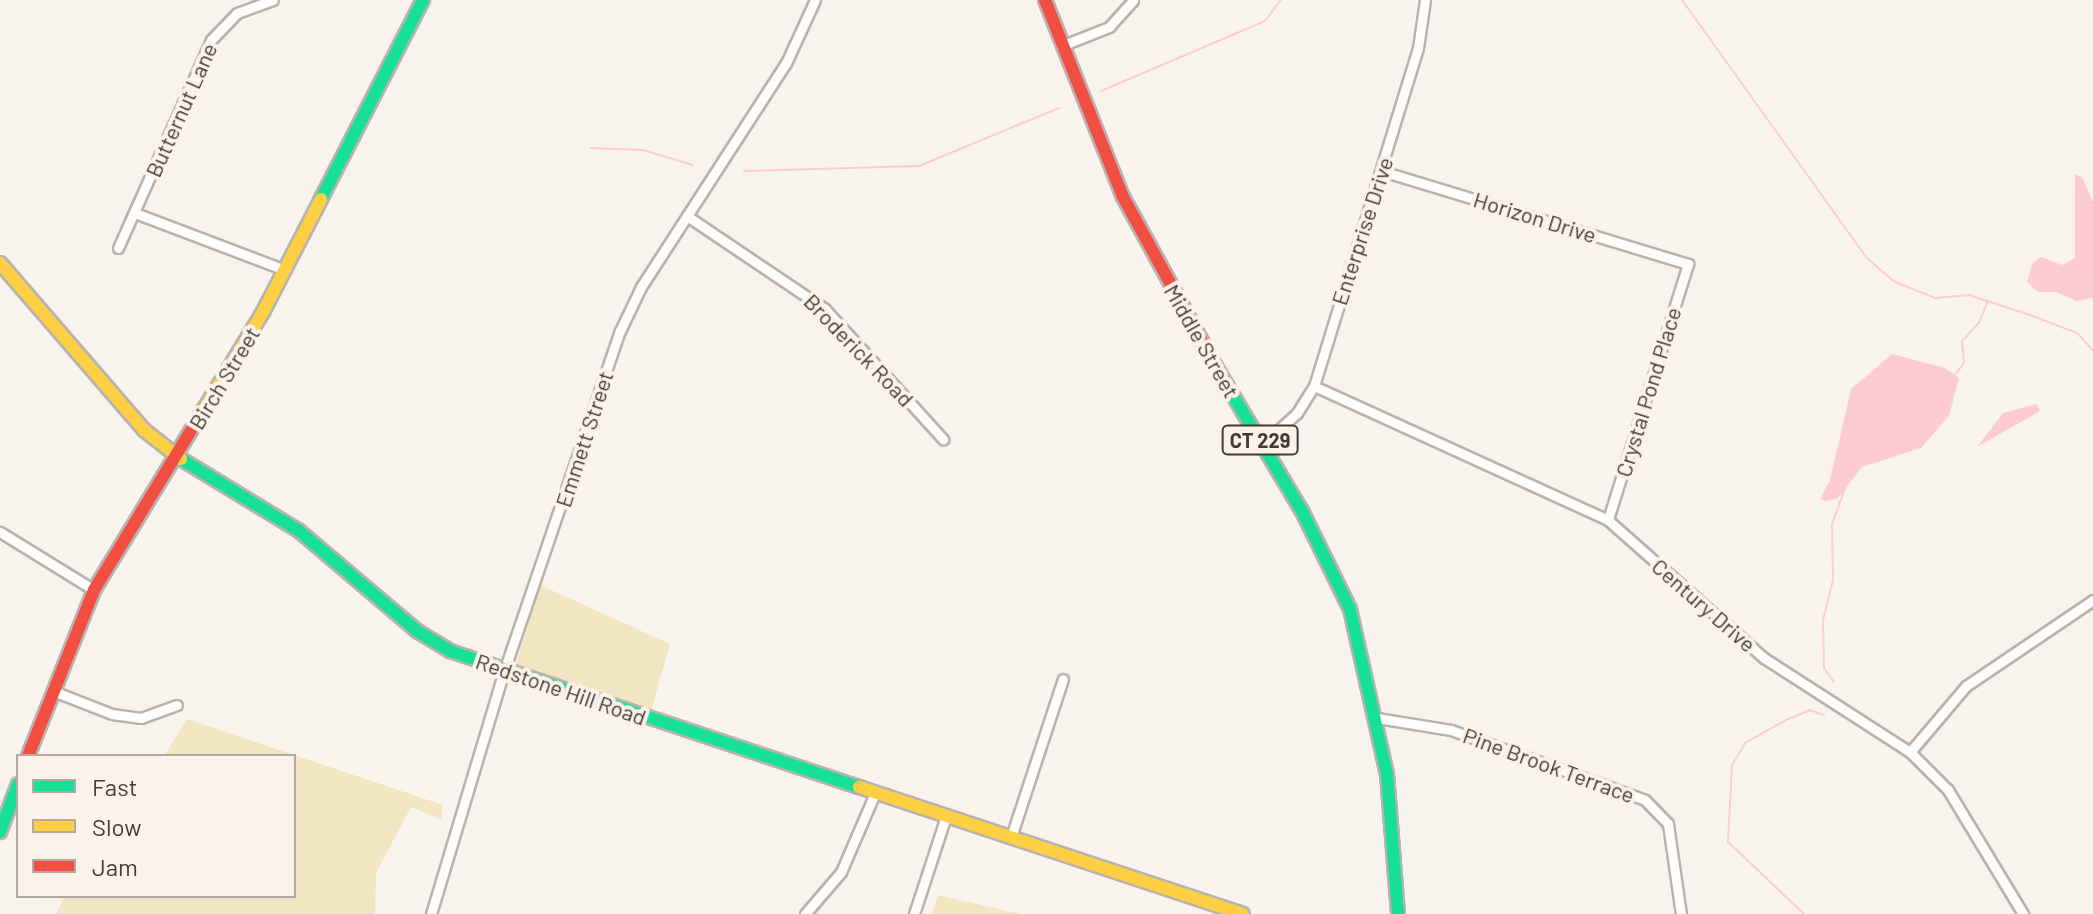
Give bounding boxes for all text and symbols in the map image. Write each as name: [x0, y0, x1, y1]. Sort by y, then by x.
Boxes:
street label: Butternut Lane: [140, 39, 222, 181]
street label: Enterprise Drive: [1326, 154, 1398, 308]
street label: Horizon Drive: [1470, 186, 1600, 248]
street label: Middle Street: [1159, 280, 1245, 402]
street label: Broderick Road: [799, 288, 919, 412]
street label: Crystal Pond Place: [1610, 304, 1686, 480]
street label: Birch Street: [183, 322, 265, 434]
street label: Emmett Street: [550, 368, 618, 510]
road number: CT 229: [1220, 424, 1300, 456]
street label: Century Drive: [1647, 553, 1761, 657]
street label: Redstone Hill Road: [472, 647, 650, 731]
street label: Pine Brook Terrace: [1460, 722, 1638, 808]
legend: [16, 754, 296, 898]
text: Fast: [92, 772, 137, 801]
text: Slow: [92, 812, 141, 841]
text: Jam: [92, 852, 138, 881]

